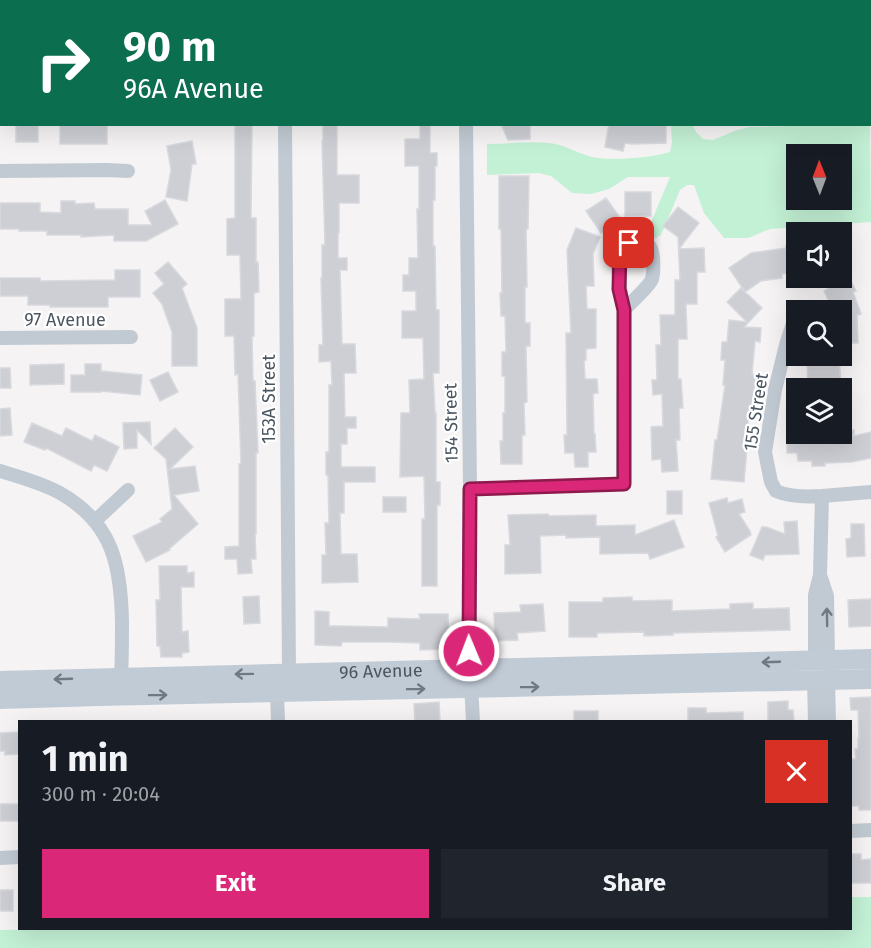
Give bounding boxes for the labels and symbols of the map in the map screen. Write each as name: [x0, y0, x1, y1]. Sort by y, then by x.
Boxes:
north arrow: [786, 144, 852, 210]
pin: [603, 217, 654, 268]
street label: 97 Avenue: [24, 309, 106, 331]
street label: 153A Street: [258, 354, 280, 444]
street label: 155 Street: [739, 371, 773, 453]
street label: 154 Street: [439, 382, 463, 463]
one-way arrow: [821, 608, 833, 628]
position arrow: [437, 619, 501, 683]
one-way arrow: [761, 656, 781, 667]
street label: 96 Avenue: [339, 659, 423, 683]
one-way arrow: [234, 668, 254, 680]
one-way arrow: [53, 673, 73, 684]
one-way arrow: [519, 681, 539, 692]
one-way arrow: [405, 684, 425, 695]
one-way arrow: [147, 689, 167, 700]

